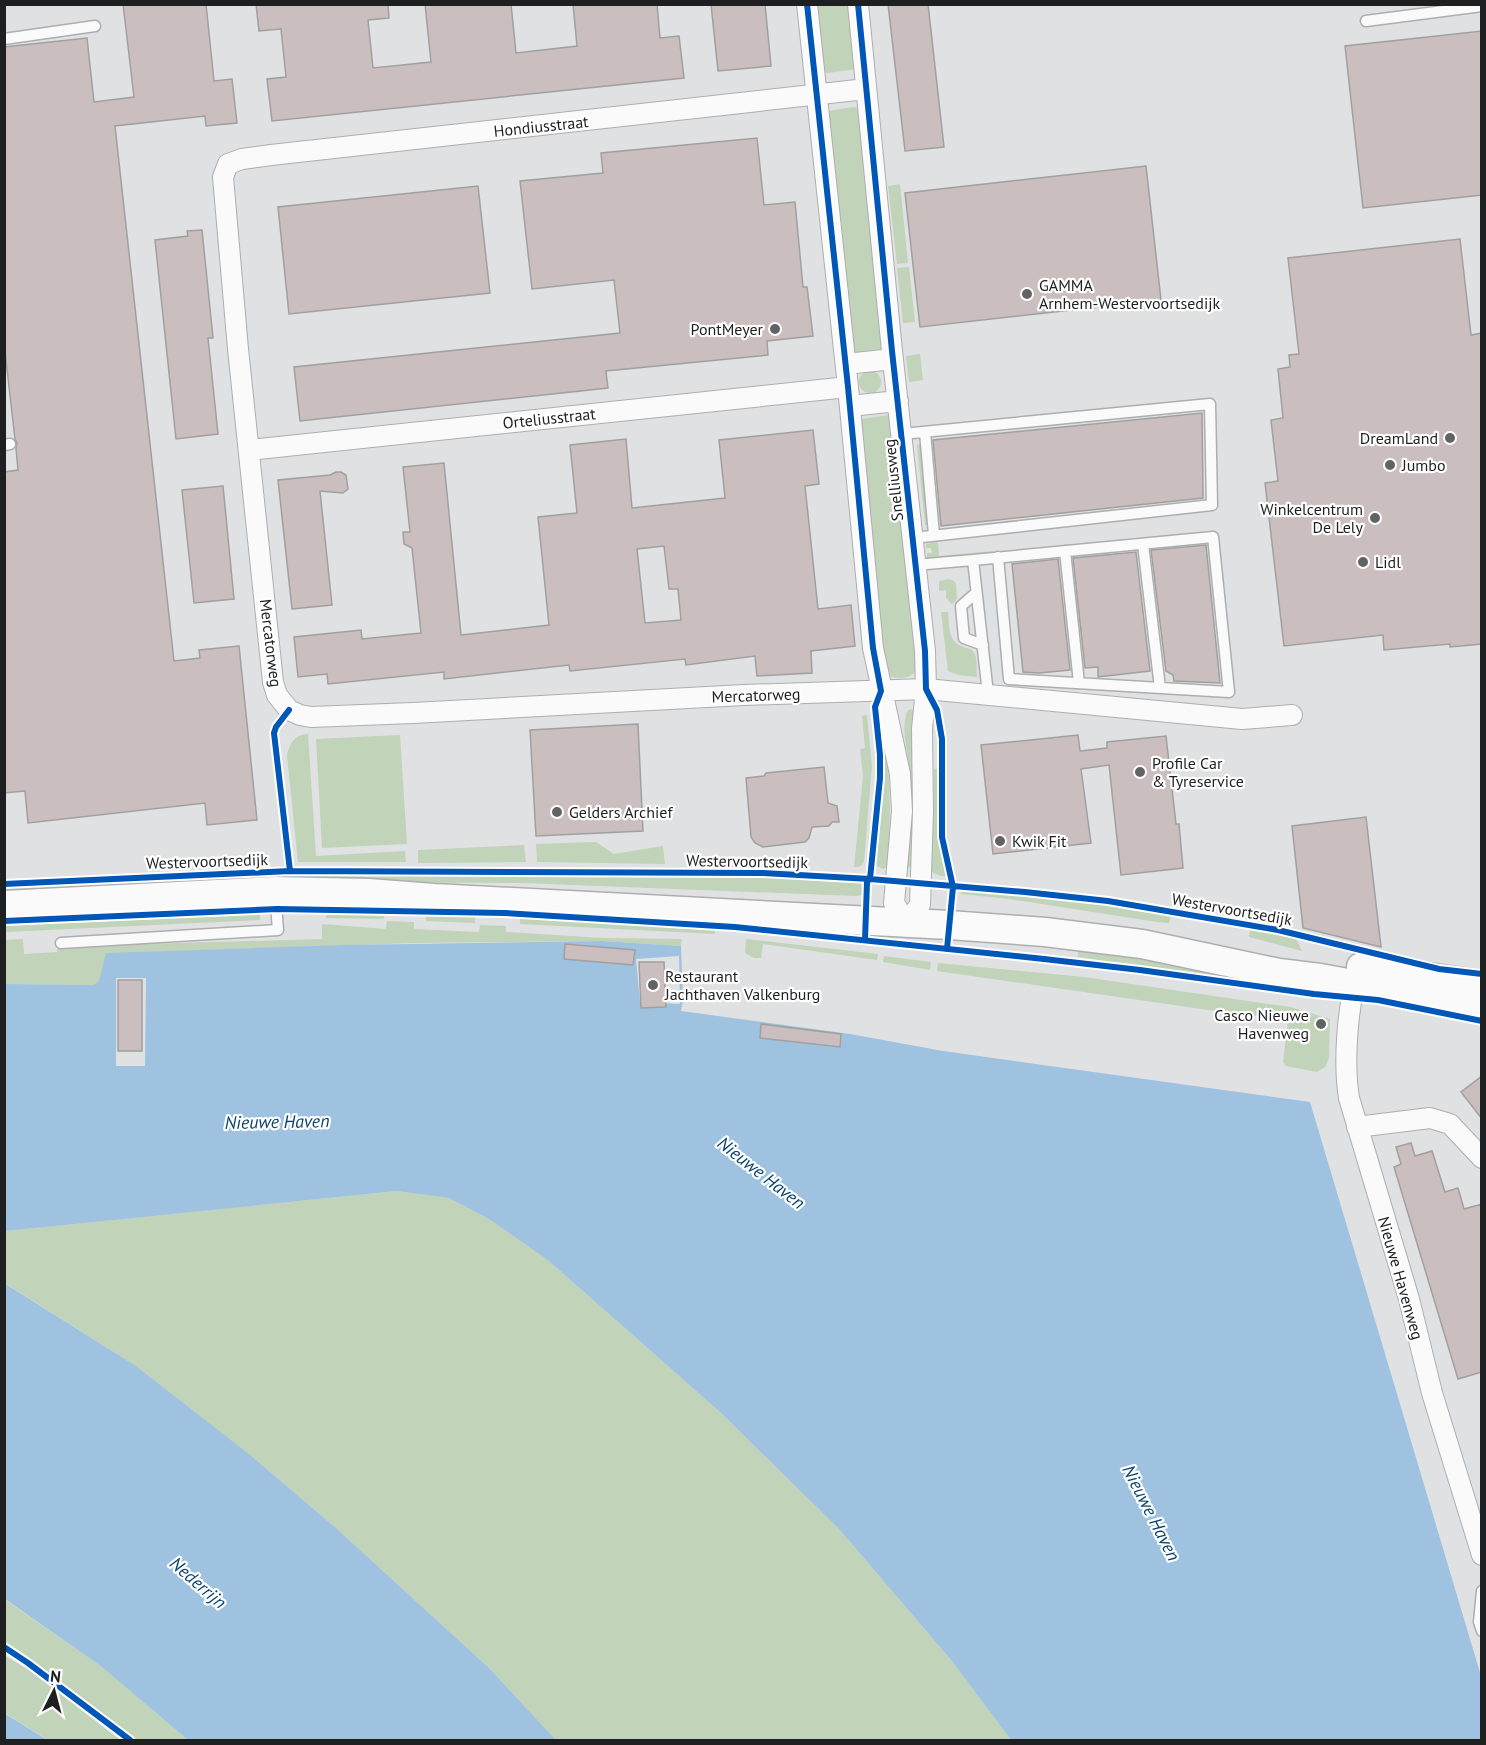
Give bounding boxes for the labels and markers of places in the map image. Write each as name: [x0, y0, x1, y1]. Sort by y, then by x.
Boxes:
place label: GAMMA Arnhem-Westervoortsedijk: [1039, 275, 1221, 313]
marker: GAMMA Arnhem-Westervoortsedijk: [1020, 287, 1034, 301]
place label: PontMeyer: [691, 319, 764, 339]
marker: PontMeyer: [768, 322, 782, 336]
place label: DreamLand: [1360, 428, 1438, 448]
marker: DreamLand: [1443, 431, 1457, 445]
place label: Jumbo: [1401, 455, 1446, 475]
marker: Jumbo: [1383, 458, 1397, 472]
place label: Winkelcentrum De Lely: [1260, 499, 1364, 537]
marker: Winkelcentrum De Lely: [1368, 511, 1382, 525]
place label: Lidl: [1375, 552, 1401, 572]
marker: Lidl: [1356, 555, 1370, 569]
place label: Profile Car & Tyreservice: [1152, 753, 1244, 791]
marker: Profile Car & Tyreservice: [1133, 765, 1147, 779]
place label: Gelders Archief: [569, 802, 673, 822]
marker: Gelders Archief: [550, 805, 564, 819]
place label: Kwik Fit: [1012, 831, 1067, 851]
marker: Kwik Fit: [993, 834, 1007, 848]
place label: Restaurant Jachthaven Valkenburg: [664, 966, 820, 1004]
marker: Restaurant Jachthaven Valkenburg: [646, 978, 660, 992]
place label: Casco Nieuwe Havenweg: [1214, 1005, 1309, 1043]
marker: Casco Nieuwe Havenweg: [1314, 1017, 1328, 1031]

